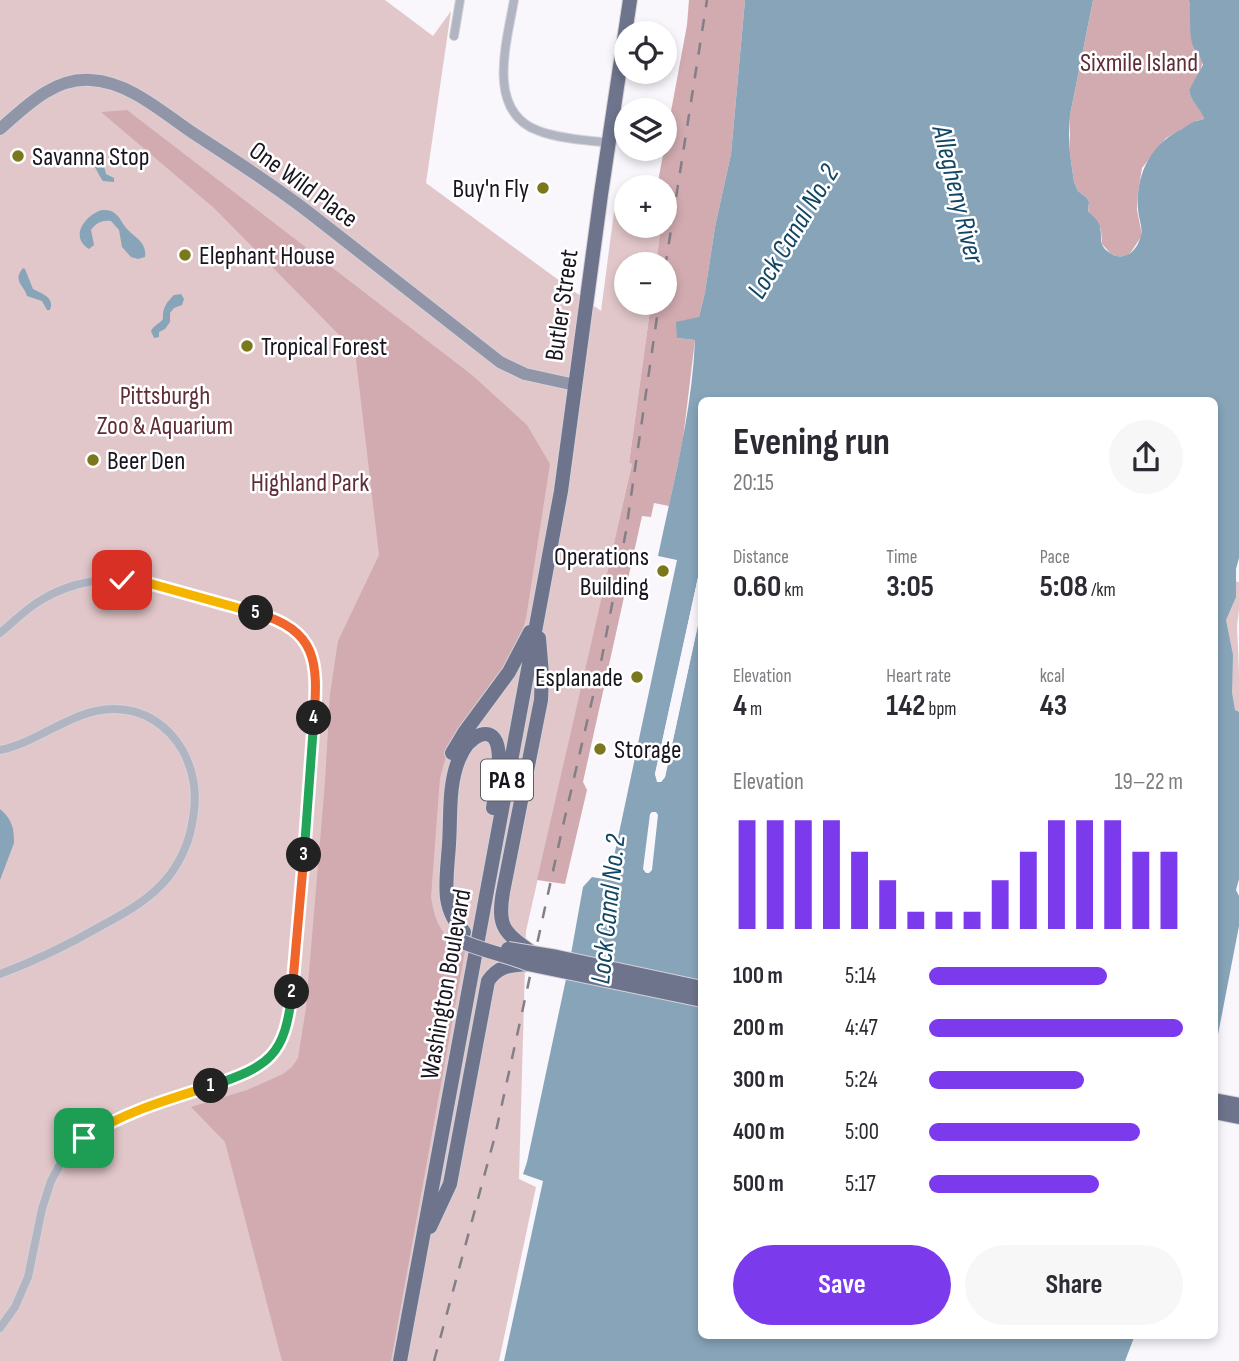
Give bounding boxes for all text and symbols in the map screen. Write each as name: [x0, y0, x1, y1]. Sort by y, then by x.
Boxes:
map controls: [614, 21, 677, 315]
button: locate: [614, 21, 677, 84]
park label: Sixmile Island: [1080, 48, 1198, 79]
button: layers: [614, 98, 677, 161]
water label: Allegheny River: [924, 121, 991, 268]
street label: One Wild Place: [243, 135, 363, 235]
place label: Savanna Stop: [32, 142, 149, 173]
marker: Savanna Stop: [10, 148, 26, 164]
water label: Lock Canal No. 2: [740, 158, 846, 305]
place label: Buy'n Fly: [452, 174, 529, 205]
button: +: [614, 175, 677, 238]
marker: Buy'n Fly: [535, 180, 551, 196]
place label: Elephant House: [199, 241, 335, 272]
marker: Elephant House: [177, 247, 193, 263]
street label: Butler Street: [539, 247, 586, 363]
button: −: [614, 252, 677, 315]
place label: Tropical Forest: [261, 332, 387, 363]
marker: Tropical Forest: [239, 338, 255, 354]
park label: Pittsburgh Zoo & Aquarium: [97, 381, 233, 442]
text: Evening run: [733, 420, 890, 465]
button: share: [1109, 420, 1183, 494]
place label: Beer Den: [107, 446, 185, 477]
marker: Beer Den: [85, 452, 101, 468]
park label: Highland Park: [251, 468, 369, 499]
text: 20:15: [733, 469, 774, 497]
place label: Operations Building: [554, 542, 649, 603]
text: Distance: [733, 546, 789, 569]
text: Time: [886, 546, 917, 569]
text: Pace: [1040, 546, 1070, 569]
pin: [92, 550, 152, 610]
icon: check: [103, 561, 141, 599]
marker: Operations Building: [655, 563, 671, 579]
text: 0.60: [733, 569, 781, 605]
text: 3:05: [886, 569, 934, 605]
text: 5:08: [1040, 569, 1088, 605]
text: km: [781, 579, 804, 602]
text: /km: [1088, 579, 1116, 602]
pin: 5: [238, 596, 274, 630]
text: 5: [251, 601, 260, 624]
place label: Esplanade: [535, 663, 623, 694]
text: Elevation: [733, 665, 792, 688]
text: Heart rate: [886, 665, 951, 688]
text: kcal: [1040, 665, 1065, 688]
marker: Esplanade: [629, 669, 645, 685]
text: 4: [733, 688, 747, 724]
text: 142: [886, 688, 926, 724]
text: 43: [1040, 688, 1067, 724]
text: m: [747, 698, 762, 721]
text: bpm: [926, 698, 957, 721]
pin: 4: [296, 700, 332, 736]
text: 4: [309, 706, 318, 729]
place label: Storage: [614, 735, 681, 766]
marker: Storage: [592, 741, 608, 757]
road number: PA 8: [481, 760, 533, 800]
text: Elevation: [733, 768, 804, 796]
text: 19–22 m: [1115, 768, 1183, 796]
water label: Lock Canal No. 2: [584, 832, 633, 986]
pin: 3: [286, 838, 322, 872]
text: 3: [299, 843, 308, 866]
street label: Washington Boulevard: [414, 887, 478, 1082]
text: 100 m: [733, 962, 783, 990]
text: 5:14: [845, 962, 876, 990]
pin: 2: [274, 974, 310, 1010]
text: 2: [287, 980, 296, 1003]
text: 200 m: [733, 1014, 784, 1042]
text: 4:47: [845, 1014, 878, 1042]
text: 300 m: [733, 1066, 784, 1094]
text: 5:24: [845, 1066, 878, 1094]
pin: 1: [194, 1068, 228, 1104]
text: 1: [207, 1074, 214, 1097]
pin: [54, 1108, 114, 1168]
text: 400 m: [733, 1118, 784, 1146]
text: 5:00: [845, 1118, 879, 1146]
icon: arrive: [65, 1119, 103, 1157]
text: 500 m: [733, 1170, 784, 1198]
text: 5:17: [845, 1170, 876, 1198]
button: Save: [733, 1245, 951, 1325]
button: Share: [965, 1245, 1183, 1325]

